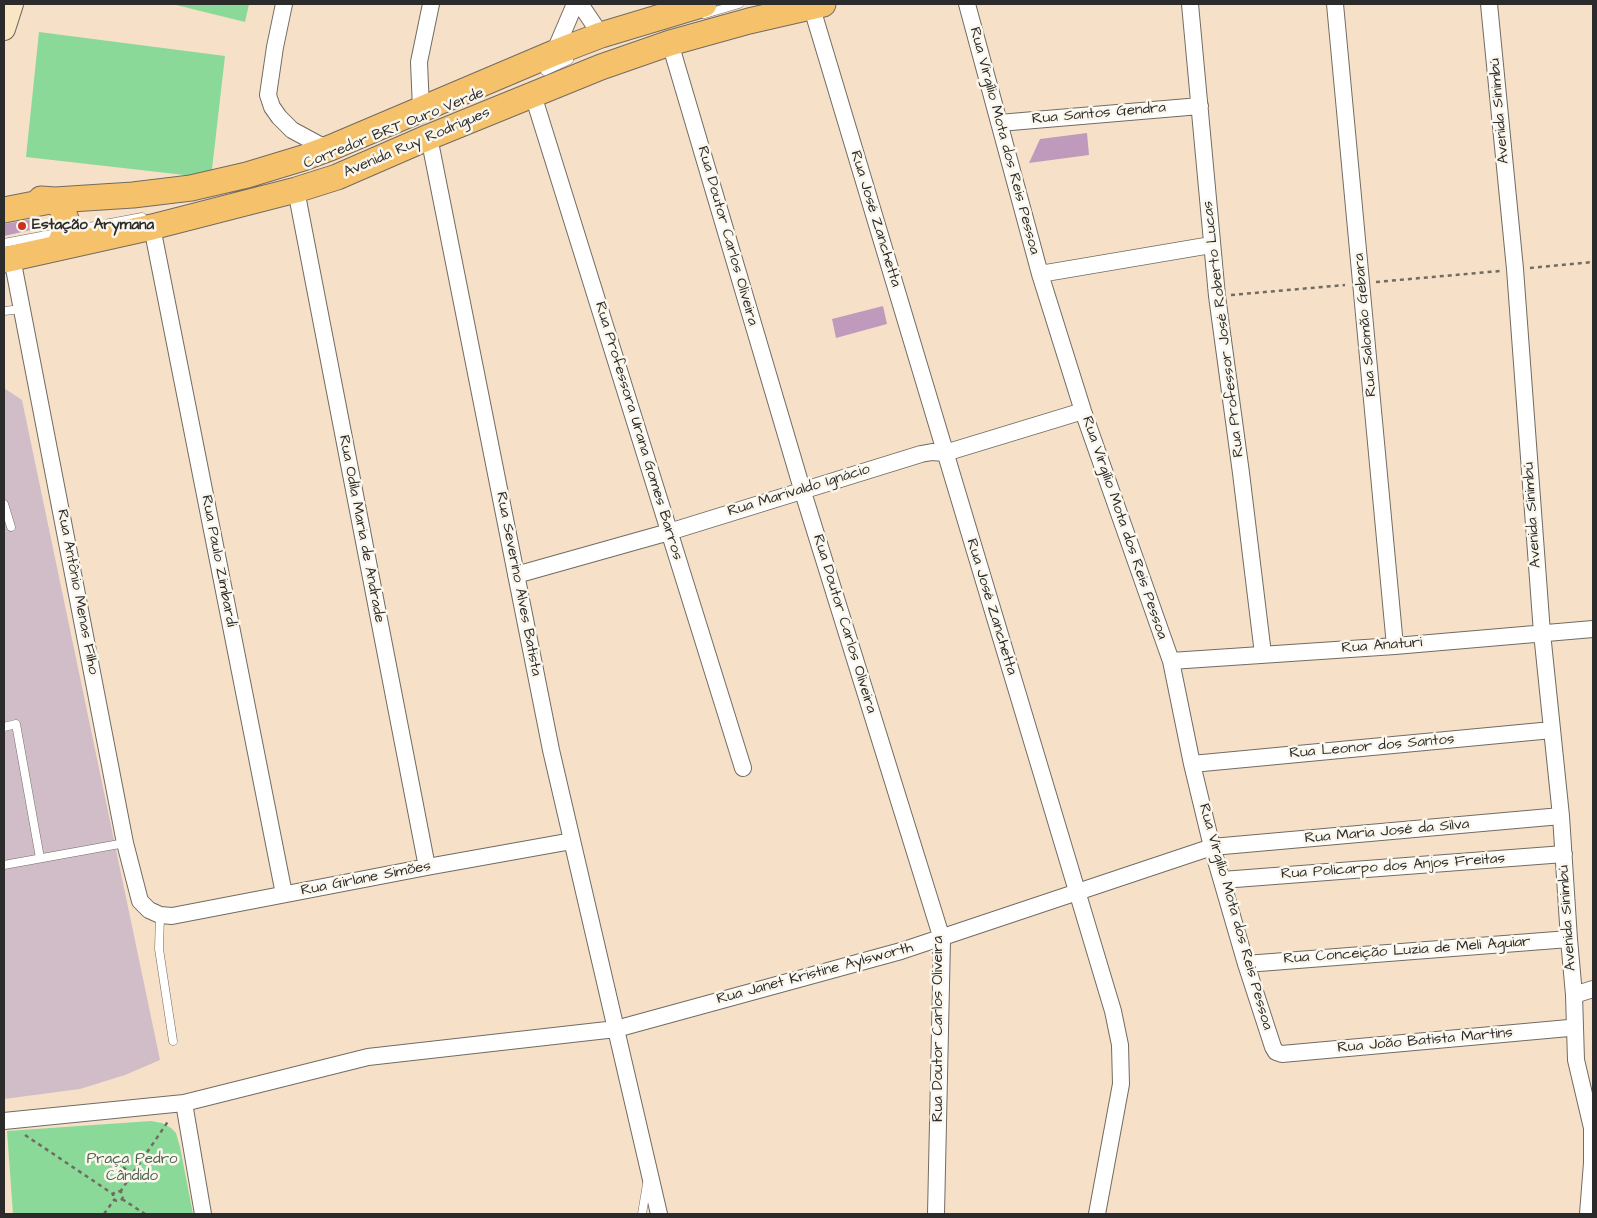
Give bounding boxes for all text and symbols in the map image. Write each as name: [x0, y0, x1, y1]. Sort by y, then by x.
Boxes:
street label: Rua Virgílio Mota dos Reis Pessoa: [965, 25, 1043, 257]
street label: Avenida Sinimbú: [1486, 57, 1514, 165]
street label: Corredor BRT Ouro Verde: [301, 85, 487, 173]
street label: Rua Santos Gendra: [1031, 99, 1167, 129]
street label: Avenida Ruy Rodrigues: [341, 104, 493, 182]
street label: Rua Doutor Carlos Oliveira: [693, 144, 761, 328]
street label: Rua José Zanchetta: [846, 149, 904, 289]
street label: Rua Professor José Roberto Lucas: [1199, 200, 1249, 458]
place label: Estação Arymana: [32, 217, 154, 235]
marker: Estação Arymana: [16, 220, 28, 232]
street label: Rua Salomão Gebara: [1351, 252, 1381, 398]
street label: Rua Professora Urana Gomes Barros: [590, 300, 686, 562]
street label: Rua Virgílio Mota dos Reis Pessoa: [1077, 414, 1171, 642]
street label: Rua Odila Maria de Andrade: [334, 434, 388, 624]
street label: Rua Marivaldo Ignácio: [726, 461, 872, 521]
street label: Avenida Sinimbú: [1520, 462, 1546, 568]
street label: Rua Severino Alves Batista: [491, 490, 545, 678]
street label: Rua Paulo Zimbardi: [196, 494, 240, 628]
street label: Rua Antônio Menas Filho: [52, 508, 102, 676]
street label: Rua Doutor Carlos Oliveira: [808, 532, 880, 716]
street label: Rua José Zanchetta: [962, 537, 1020, 677]
street label: Rua Anaturi: [1341, 634, 1423, 658]
street label: Rua Leonor dos Santos: [1289, 731, 1455, 763]
street label: Rua Virgílio Mota dos Reis Pessoa: [1194, 802, 1276, 1032]
street label: Rua Maria José da Silva: [1304, 816, 1470, 848]
street label: Rua Policarpo dos Anjos Freitas: [1280, 850, 1506, 884]
street label: Rua Girlane Simões: [299, 858, 433, 900]
street label: Avenida Sinimbú: [1555, 865, 1581, 971]
street label: Rua Conceição Luzia de Meli Aguiar: [1283, 933, 1531, 969]
street label: Rua Doutor Carlos Oliveira: [930, 936, 948, 1122]
street label: Rua Janet Kristine Aylsworth: [715, 939, 915, 1009]
street label: Rua João Batista Martins: [1337, 1024, 1513, 1058]
park label: Praça Pedro Cândido: [87, 1151, 177, 1186]

